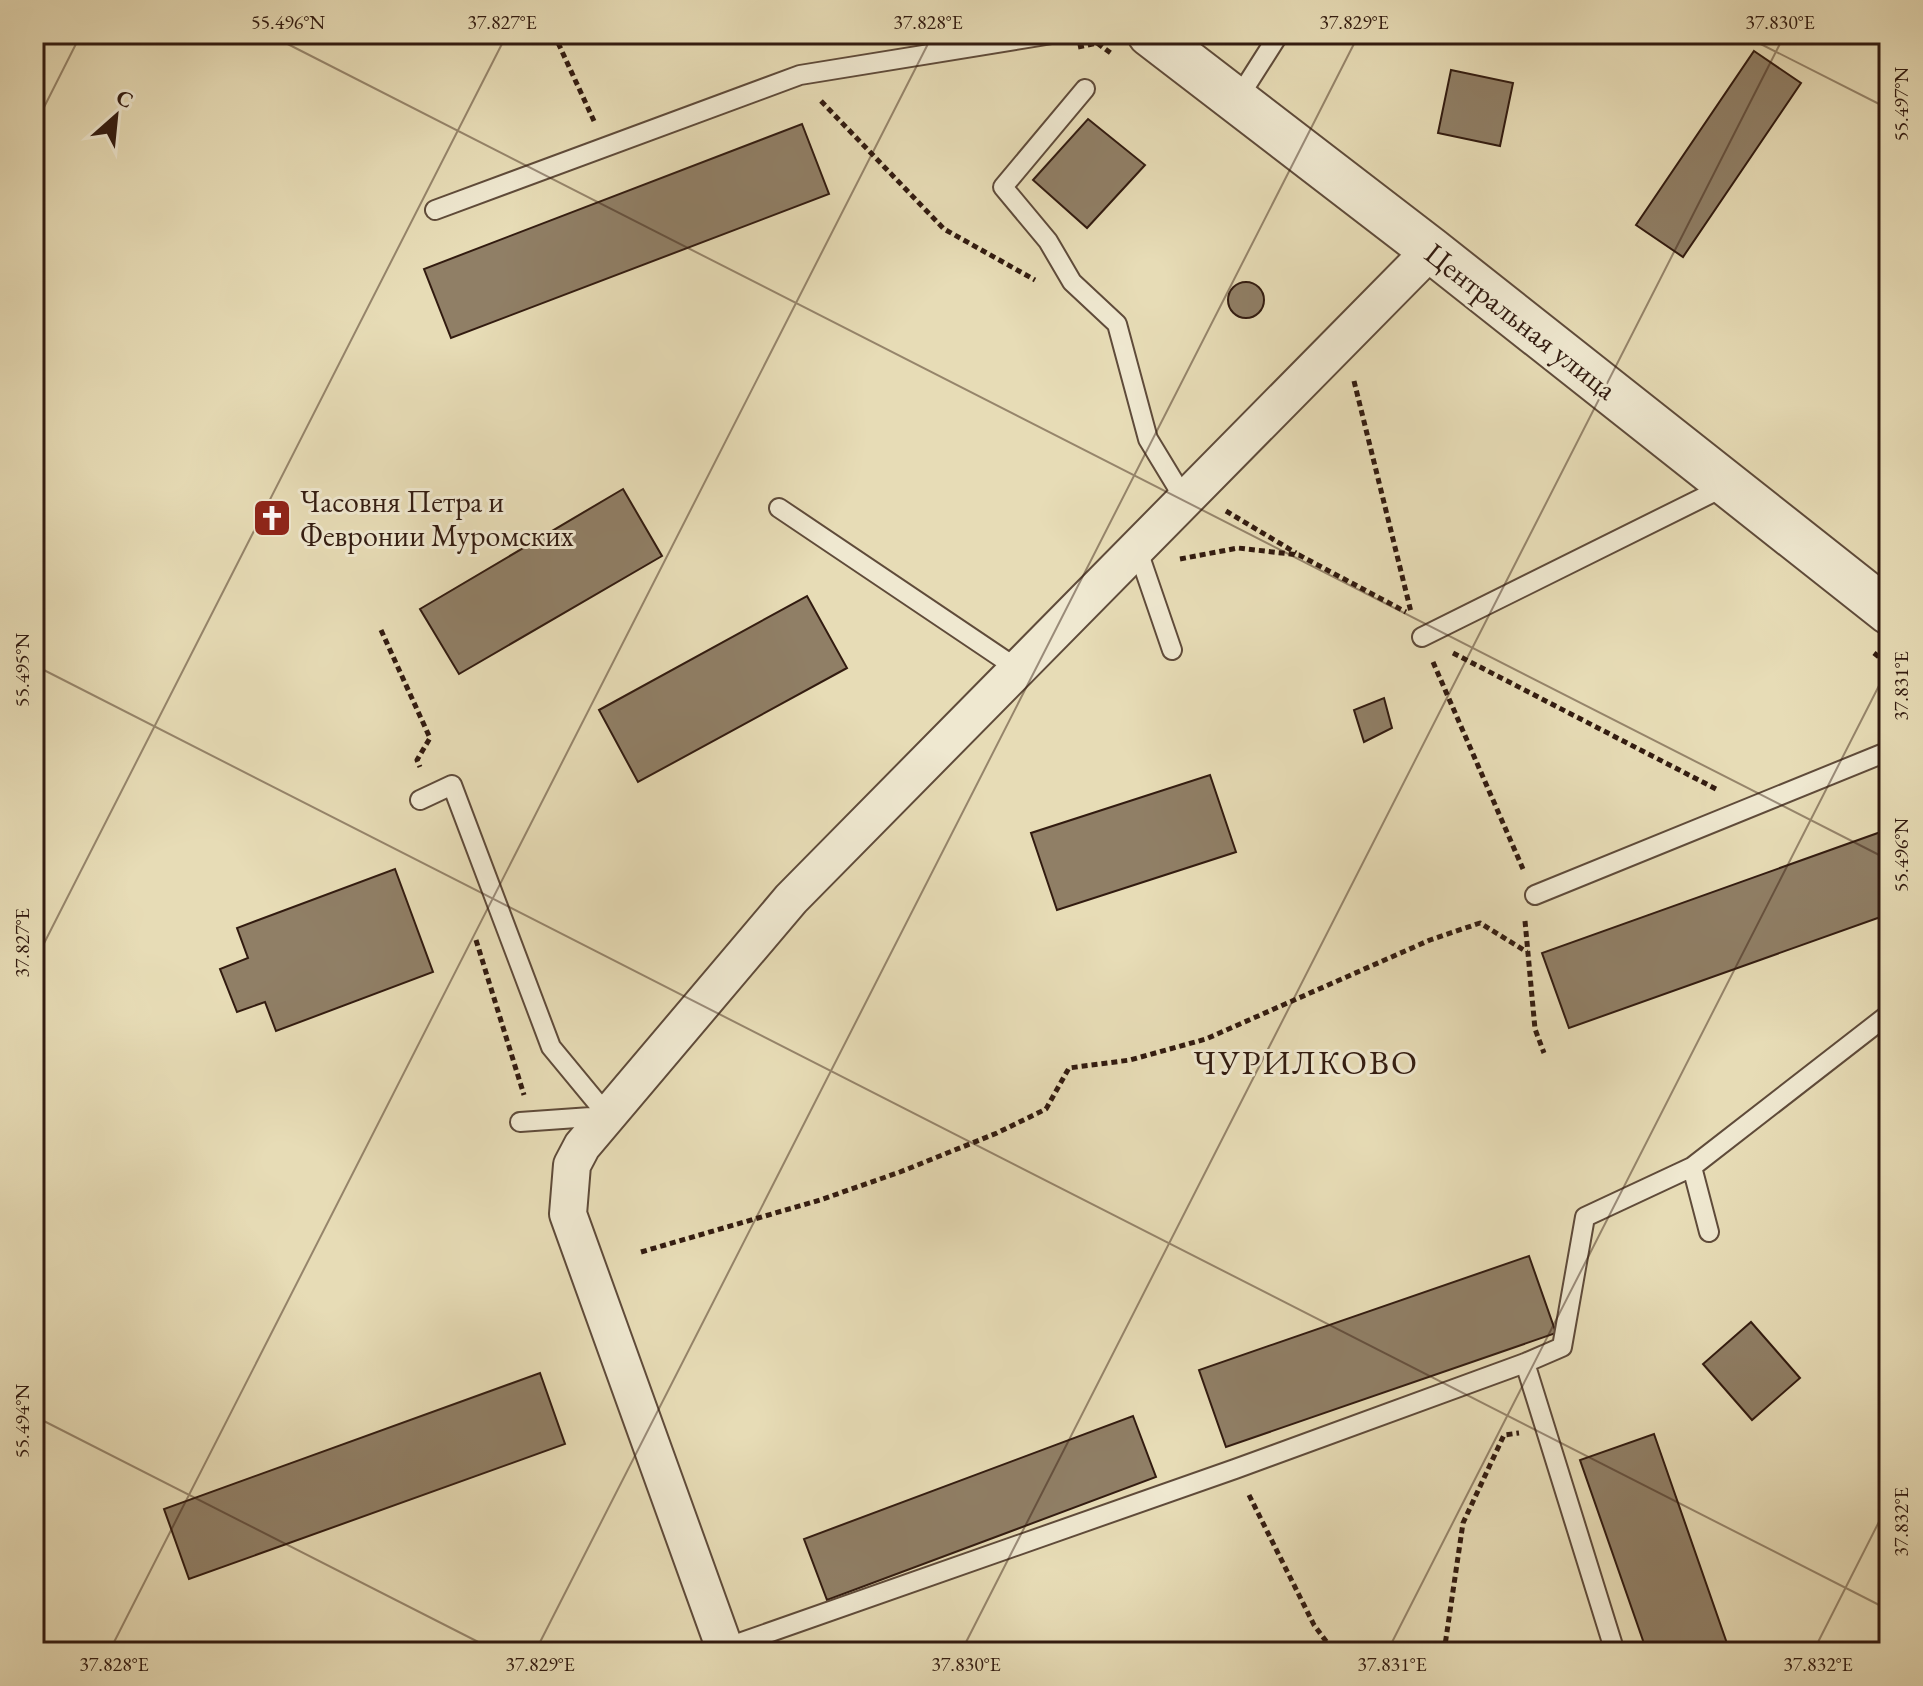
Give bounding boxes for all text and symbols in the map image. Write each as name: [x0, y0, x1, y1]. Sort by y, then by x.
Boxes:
text: 55.496°N: [251, 9, 325, 35]
text: 37.827°E: [467, 9, 537, 35]
text: 37.828°E: [893, 9, 963, 35]
text: 37.829°E: [1319, 9, 1389, 35]
text: 37.830°E: [1745, 9, 1815, 35]
text: 55.497°N: [1888, 67, 1914, 141]
north arrow: [76, 76, 156, 156]
text: С: [111, 82, 138, 115]
street label: Центральная улица: [1417, 234, 1625, 408]
place label: Часовня Петра и Февронии Муромских: [300, 482, 574, 555]
church icon: Часовня Петра и Февронии Муромских: [251, 497, 293, 539]
text: 55.495°N: [9, 633, 35, 707]
text: 37.831°E: [1888, 651, 1914, 721]
text: 55.496°N: [1888, 818, 1914, 892]
text: 37.827°E: [9, 908, 35, 978]
district label: ЧУРИЛКОВО: [1193, 1040, 1419, 1084]
text: 55.494°N: [9, 1384, 35, 1458]
text: 37.832°E: [1888, 1487, 1914, 1557]
text: 37.828°E: [79, 1651, 149, 1677]
text: 37.829°E: [505, 1651, 575, 1677]
text: 37.830°E: [931, 1651, 1001, 1677]
text: 37.831°E: [1357, 1651, 1427, 1677]
text: 37.832°E: [1783, 1651, 1853, 1677]

